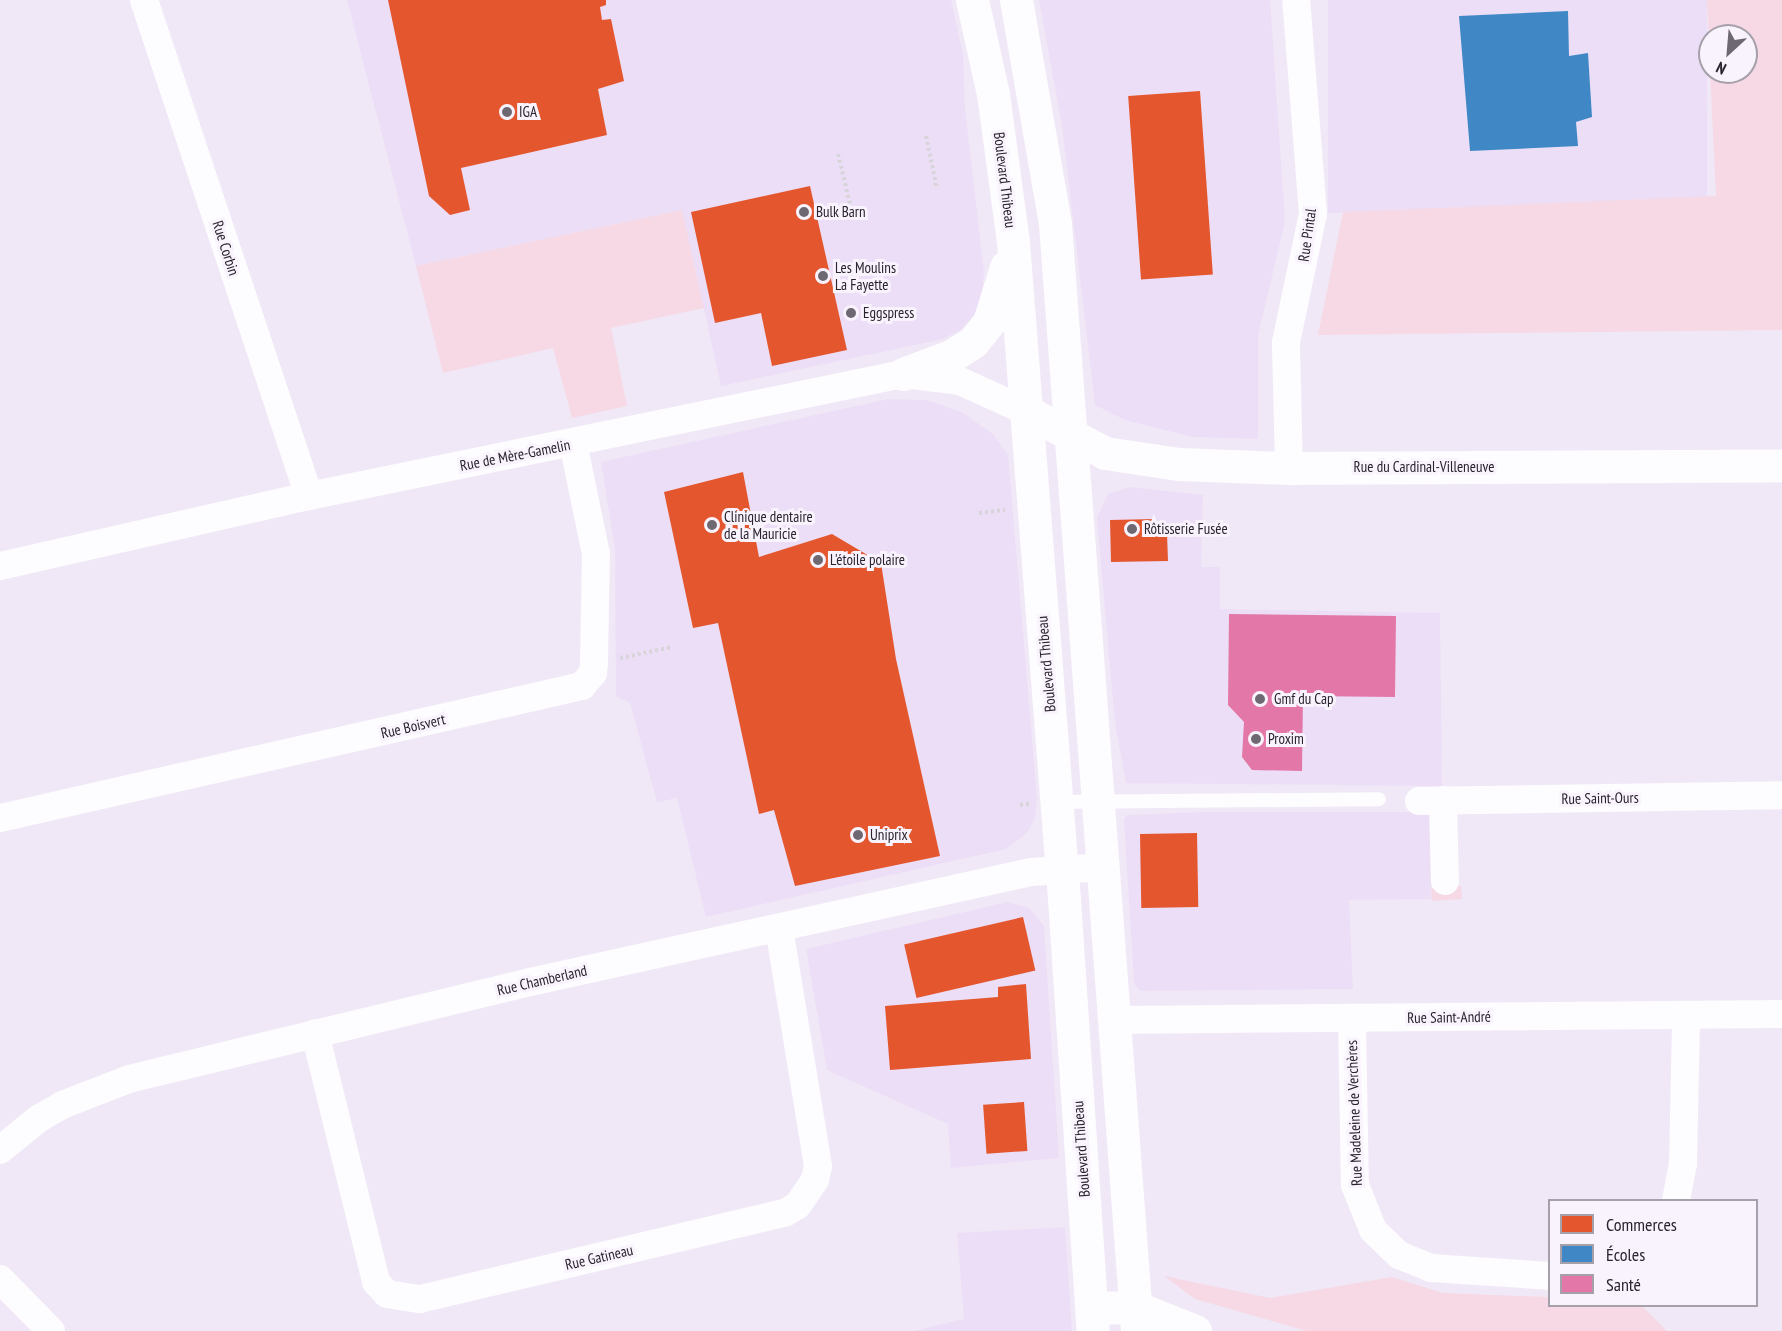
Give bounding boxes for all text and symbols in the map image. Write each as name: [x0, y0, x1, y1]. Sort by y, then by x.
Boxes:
north arrow: [1698, 24, 1758, 84]
text: N: [1713, 58, 1729, 79]
place label: IGA: [519, 103, 537, 121]
marker: IGA: [500, 105, 514, 119]
street label: Boulevard Thibeau: [990, 131, 1020, 229]
place label: Bulk Barn: [816, 203, 866, 221]
marker: Bulk Barn: [797, 205, 811, 219]
street label: Rue Pintal: [1294, 207, 1320, 263]
street label: Rue Corbin: [209, 218, 243, 278]
place label: Les Moulins La Fayette: [835, 258, 896, 293]
marker: Les Moulins La Fayette: [816, 269, 830, 283]
place label: Eggspress: [863, 304, 914, 322]
marker: Eggspress: [844, 306, 858, 320]
street label: Rue de Mère-Gamelin: [458, 435, 572, 475]
street label: Rue du Cardinal-Villeneuve: [1354, 458, 1494, 476]
place label: Clinique dentaire de la Mauricie: [724, 507, 813, 542]
marker: Clinique dentaire de la Mauricie: [705, 518, 719, 532]
place label: Rôtisserie Fusée: [1144, 520, 1228, 538]
marker: Rôtisserie Fusée: [1125, 522, 1139, 536]
place label: L'étoile polaire: [830, 551, 905, 569]
marker: L'étoile polaire: [811, 553, 825, 567]
street label: Boulevard Thibeau: [1033, 615, 1059, 713]
marker: Gmf du Cap: [1251, 690, 1269, 708]
place label: Gmf du Cap: [1274, 690, 1334, 708]
street label: Rue Boisvert: [379, 710, 447, 742]
place label: Proxim: [1268, 730, 1304, 748]
marker: Proxim: [1249, 732, 1263, 746]
street label: Rue Saint-Ours: [1561, 788, 1639, 808]
place label: Uniprix: [870, 826, 908, 844]
marker: Uniprix: [851, 828, 865, 842]
street label: Rue Chamberland: [495, 961, 589, 999]
street label: Rue Saint-André: [1407, 1007, 1491, 1027]
street label: Rue Madeleine de Verchères: [1342, 1040, 1366, 1186]
street label: Boulevard Thibeau: [1069, 1100, 1093, 1198]
legend: [1548, 1199, 1758, 1307]
text: Commerces: [1606, 1213, 1677, 1236]
street label: Rue Gatineau: [563, 1240, 635, 1274]
text: Écoles: [1606, 1243, 1645, 1266]
text: Santé: [1606, 1273, 1641, 1296]

